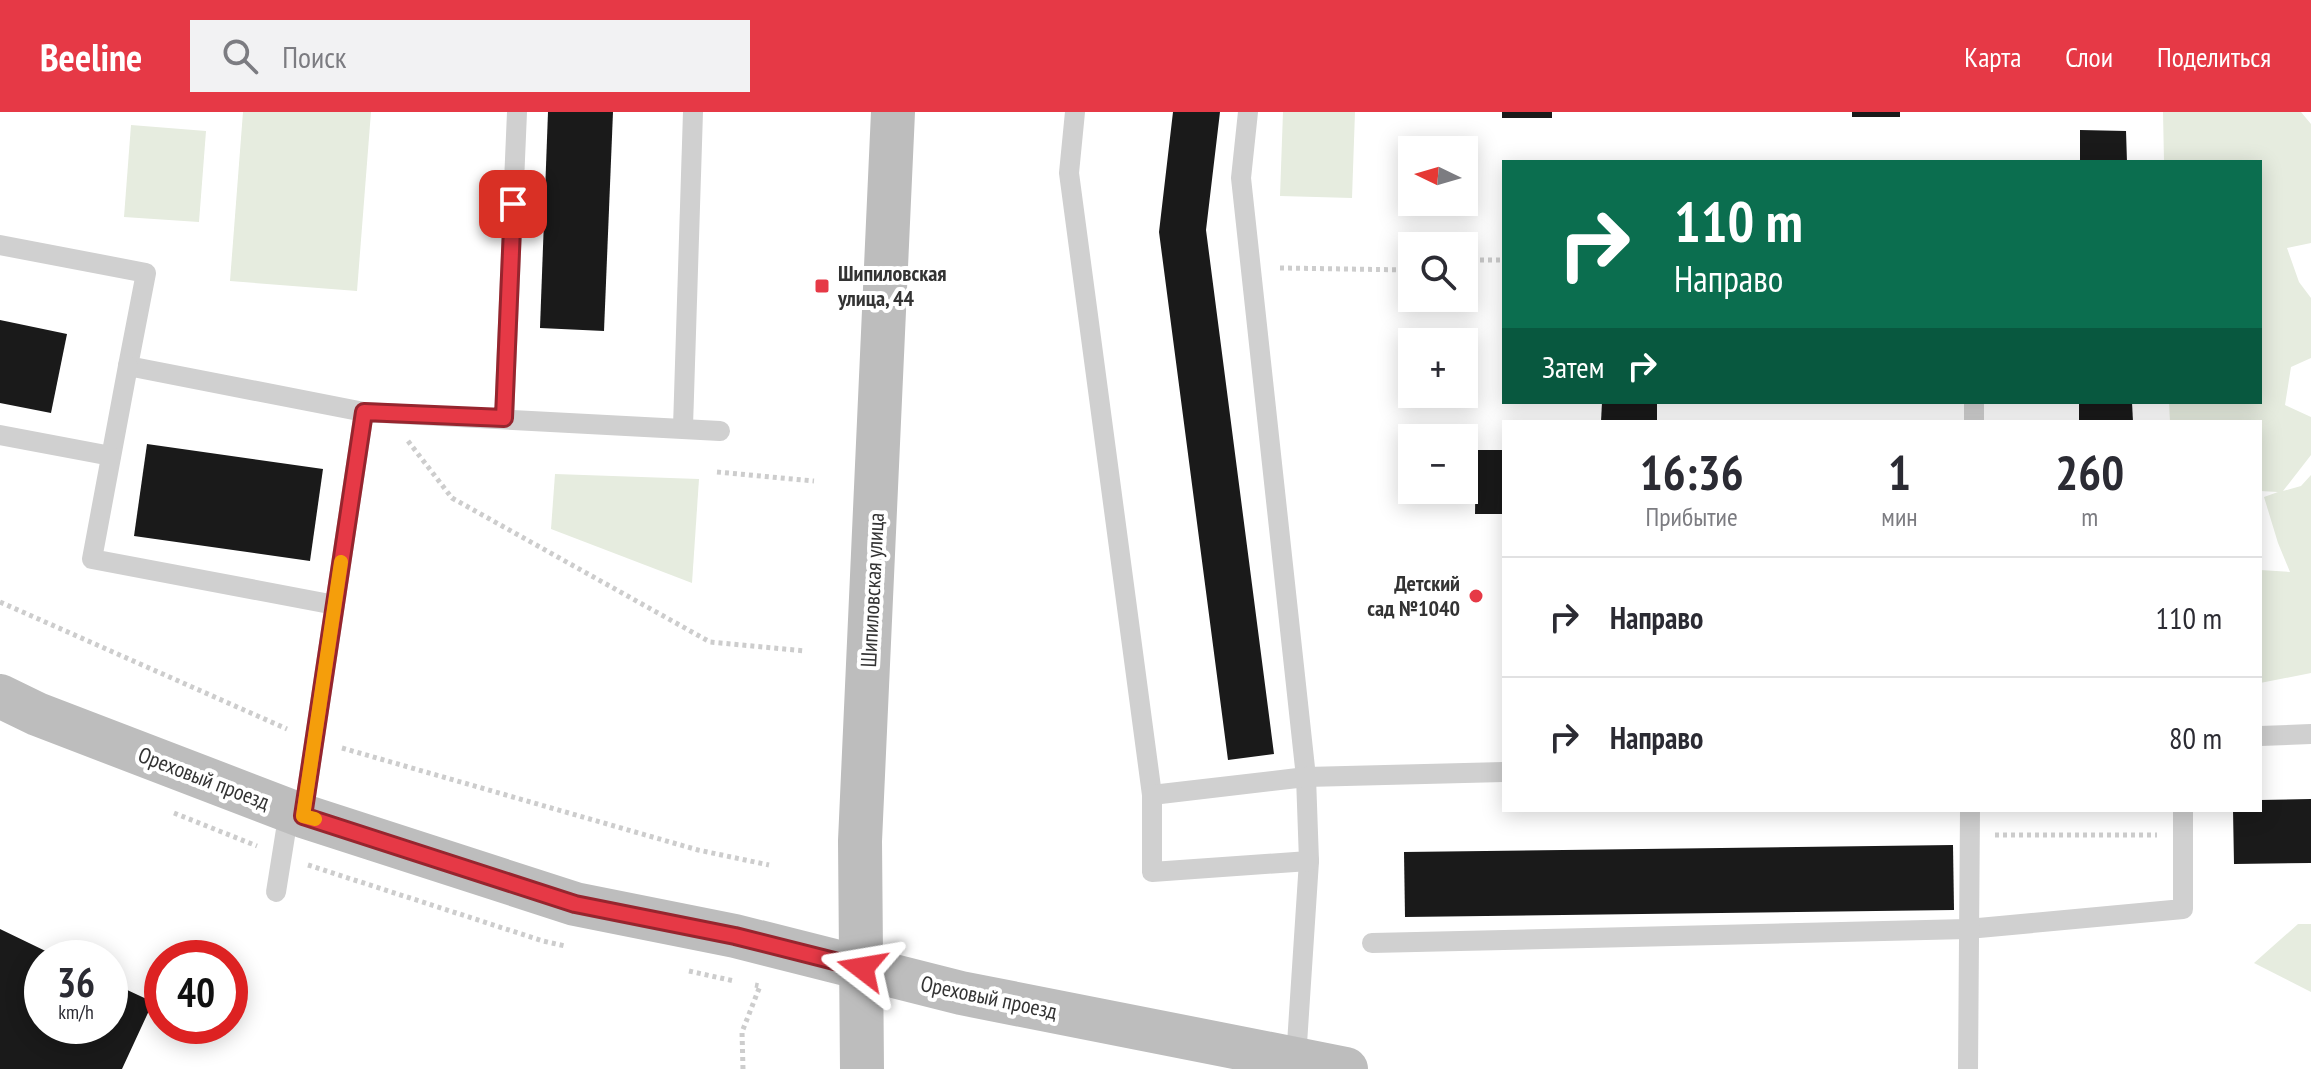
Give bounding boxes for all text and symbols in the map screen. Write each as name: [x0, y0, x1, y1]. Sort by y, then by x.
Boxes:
search box: [190, 20, 750, 92]
text: Beeline: [40, 32, 142, 81]
icon: search: [218, 34, 262, 78]
text: Поиск: [282, 37, 346, 76]
text: Карта: [1964, 38, 2021, 75]
text: Слои: [2065, 38, 2113, 75]
text: Поделиться: [2157, 38, 2271, 75]
north arrow: [1398, 136, 1478, 216]
map controls: [1398, 136, 1478, 504]
pin: [479, 170, 547, 238]
icon: arrive: [491, 182, 535, 226]
text: 110 m: [1674, 185, 1803, 257]
icon: right: [1542, 192, 1646, 296]
button: search: [1398, 232, 1478, 312]
text: Направо: [1674, 255, 1783, 302]
place label: Шипиловская улица, 44: [837, 259, 947, 312]
marker: Шипиловская улица, 44: [813, 277, 831, 295]
button: +: [1398, 328, 1478, 408]
icon: right: [1620, 344, 1664, 388]
text: Затем: [1542, 347, 1604, 386]
button: −: [1398, 424, 1478, 504]
text: 16:36: [1640, 441, 1744, 503]
text: 1: [1888, 441, 1911, 503]
text: 260: [2055, 441, 2124, 503]
text: Прибытие: [1646, 500, 1738, 533]
text: мин: [1881, 500, 1918, 533]
text: m: [2081, 500, 2098, 533]
street label: Шипиловская улица: [854, 512, 890, 668]
place label: Детский сад №1040: [1367, 569, 1460, 622]
marker: Детский сад №1040: [1467, 587, 1485, 605]
icon: right: [1542, 595, 1586, 639]
text: Направо: [1610, 598, 1703, 637]
text: 110 m: [2156, 598, 2222, 637]
icon: right: [1542, 715, 1586, 759]
text: Направо: [1610, 718, 1703, 757]
text: 80 m: [2169, 718, 2222, 757]
street label: Ореховый проезд: [134, 740, 274, 816]
position arrow: [820, 926, 904, 1010]
speed limit sign: 40: [144, 940, 248, 1044]
text: 36: [57, 956, 95, 1008]
street label: Ореховый проезд: [918, 969, 1060, 1025]
text: km/h: [58, 999, 94, 1025]

